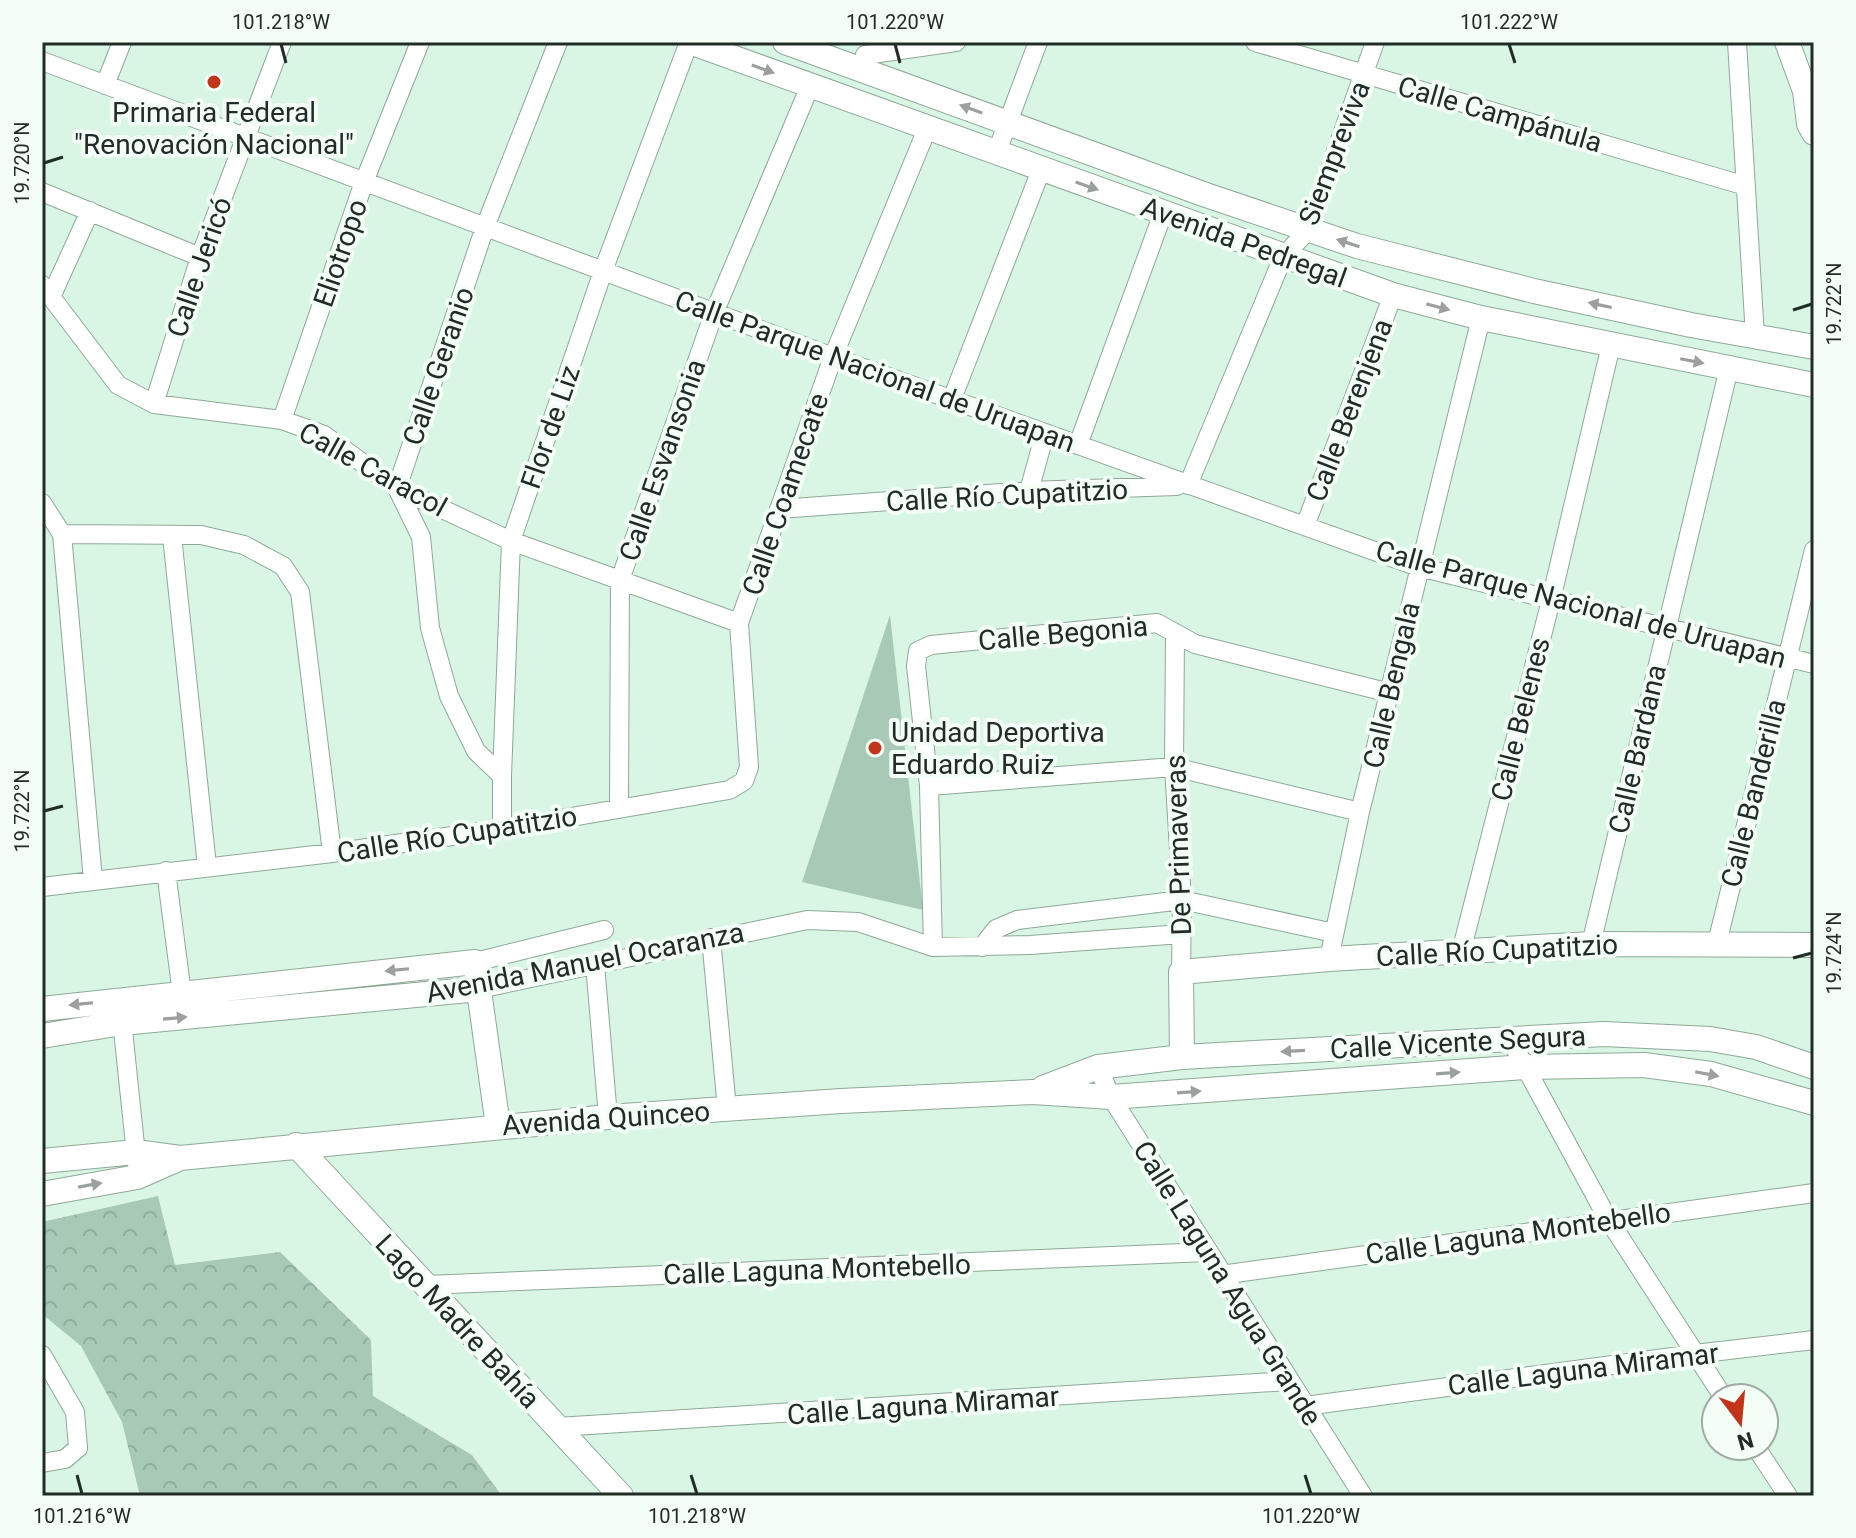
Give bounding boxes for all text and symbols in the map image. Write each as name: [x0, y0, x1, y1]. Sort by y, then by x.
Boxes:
text: 101.218°W: [232, 10, 330, 34]
text: 101.220°W: [846, 10, 944, 34]
text: 101.222°W: [1460, 10, 1558, 34]
one-way arrow: [751, 63, 775, 76]
street label: Calle Campánula: [1394, 70, 1606, 159]
marker: Primaria Federal "Renovación Nacional": [205, 73, 223, 91]
street label: Siempreviva: [1292, 77, 1377, 230]
place label: Primaria Federal "Renovación Nacional": [74, 96, 354, 161]
one-way arrow: [959, 103, 983, 115]
text: 19.720°N: [10, 121, 34, 205]
one-way arrow: [1075, 180, 1099, 192]
street label: Avenida Pedregal: [1137, 190, 1351, 295]
street label: Calle Jericó: [160, 193, 239, 342]
street label: Eliotropo: [307, 195, 374, 311]
one-way arrow: [1335, 236, 1359, 249]
text: 19.722°N: [1822, 262, 1846, 346]
street label: Calle Geranio: [396, 283, 481, 450]
street label: Calle Parque Nacional de Uruapan: [670, 284, 1079, 459]
one-way arrow: [1587, 298, 1612, 311]
one-way arrow: [1426, 301, 1451, 313]
street label: Calle Berenjena: [1299, 314, 1399, 506]
street label: Calle Esvansonia: [612, 355, 712, 565]
one-way arrow: [1680, 355, 1705, 368]
street label: Flor de Liz: [514, 361, 587, 493]
street label: Calle Coamecate: [735, 389, 836, 600]
street label: Calle Caracol: [293, 415, 452, 524]
street label: Calle Río Cupatitzio: [885, 473, 1129, 518]
street label: Calle Parque Nacional de Uruapan: [1372, 534, 1790, 675]
street label: Calle Bengala: [1356, 599, 1427, 771]
street label: Calle Begonia: [977, 610, 1149, 657]
street label: Calle Belenes: [1484, 634, 1557, 804]
street label: Calle Bardana: [1602, 661, 1673, 837]
street label: Calle Banderilla: [1714, 696, 1793, 891]
place label: Unidad Deportiva Eduardo Ruiz: [891, 716, 1105, 781]
marker: Unidad Deportiva Eduardo Ruiz: [866, 739, 884, 757]
street label: De Primaveras: [1159, 754, 1198, 936]
text: 19.722°N: [10, 769, 34, 853]
street label: Calle Río Cupatitzio: [335, 799, 579, 870]
text: 19.724°N: [1822, 911, 1846, 995]
street label: Avenida Manuel Ocaranza: [423, 915, 747, 1010]
street label: Calle Río Cupatitzio: [1375, 928, 1619, 973]
one-way arrow: [384, 964, 409, 977]
one-way arrow: [68, 998, 93, 1011]
one-way arrow: [163, 1012, 188, 1025]
street label: Calle Vicente Segura: [1329, 1019, 1587, 1066]
one-way arrow: [1280, 1045, 1305, 1058]
one-way arrow: [1436, 1066, 1461, 1079]
one-way arrow: [1695, 1069, 1720, 1081]
one-way arrow: [1177, 1085, 1202, 1098]
street label: Avenida Quinceo: [501, 1095, 711, 1142]
street label: Calle Laguna Agua Grande: [1126, 1135, 1329, 1431]
one-way arrow: [77, 1179, 102, 1191]
street label: Calle Laguna Montebello: [1363, 1196, 1673, 1271]
street label: Lago Madre Bahía: [369, 1228, 547, 1415]
street label: Calle Laguna Montebello: [663, 1248, 972, 1291]
street label: Calle Laguna Miramar: [1446, 1336, 1721, 1402]
street label: Calle Laguna Miramar: [786, 1379, 1061, 1431]
north arrow: [1700, 1382, 1780, 1462]
text: N: [1734, 1427, 1756, 1455]
text: 101.216°W: [33, 1504, 131, 1528]
text: 101.218°W: [648, 1504, 746, 1528]
text: 101.220°W: [1262, 1504, 1360, 1528]

